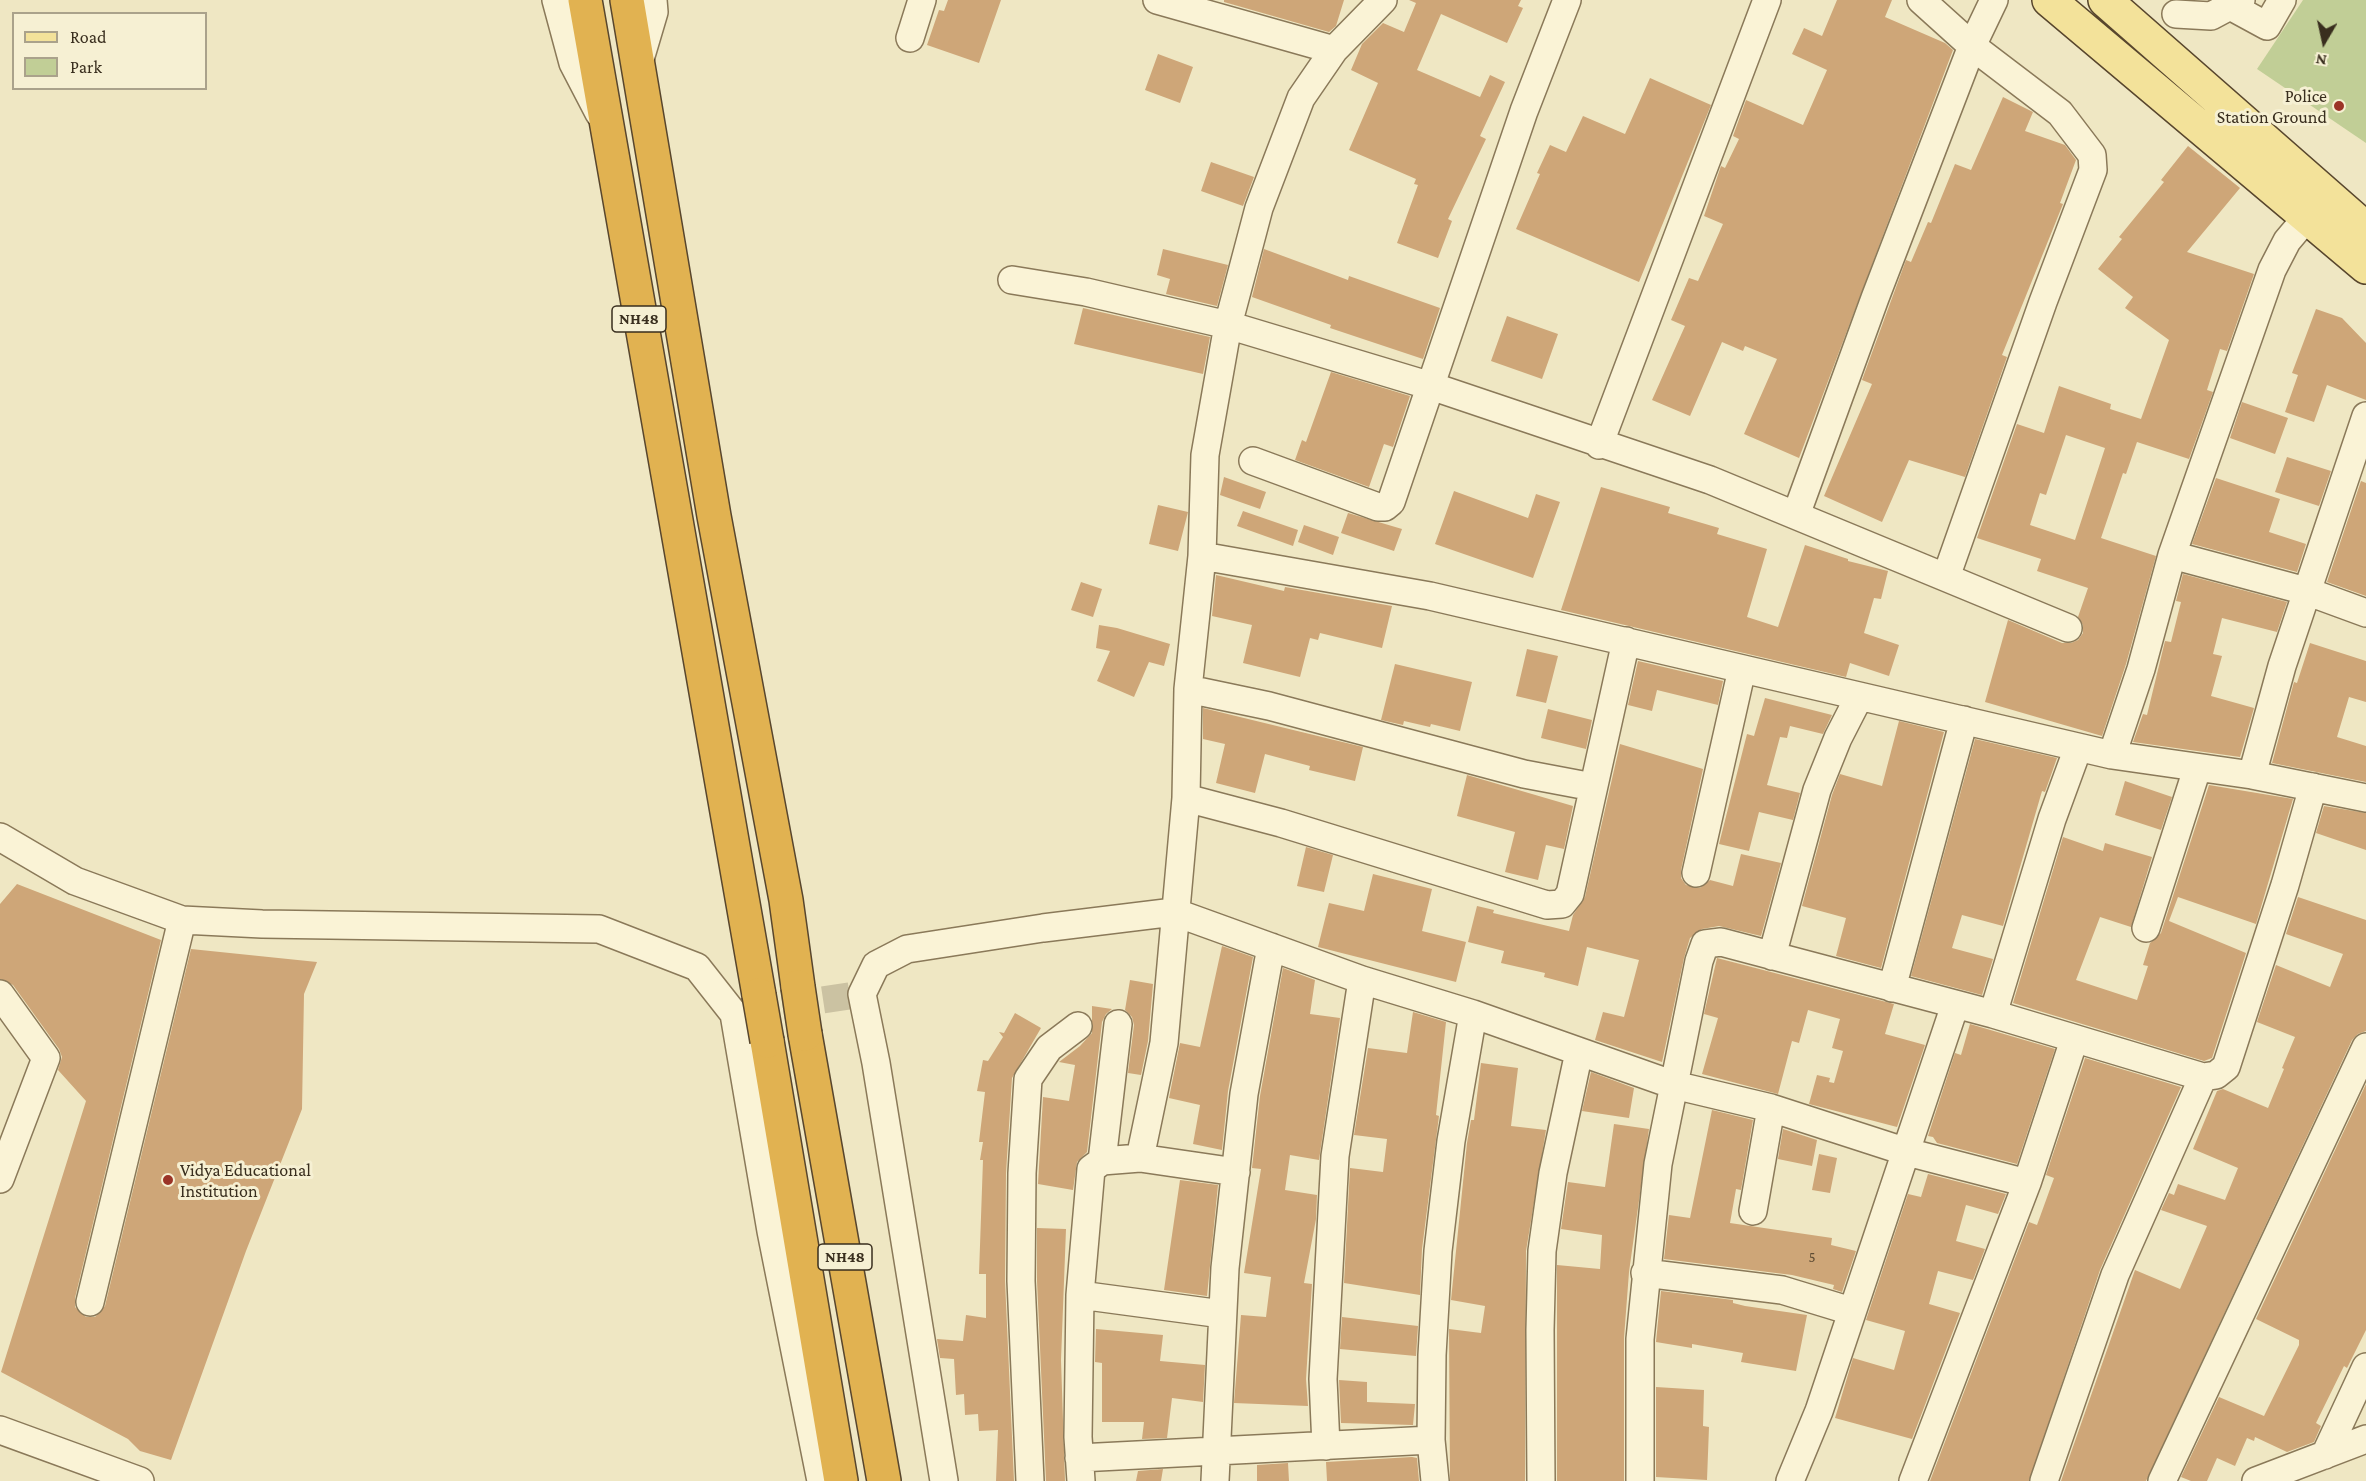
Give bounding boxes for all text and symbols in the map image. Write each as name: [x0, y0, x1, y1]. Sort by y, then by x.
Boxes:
legend: [12, 12, 207, 90]
north arrow: [2294, 12, 2354, 72]
text: Road: [70, 27, 107, 47]
text: N: [2314, 51, 2328, 70]
text: Park: [70, 57, 102, 77]
place label: Police Station Ground: [2217, 85, 2327, 128]
marker: Police Station Ground: [2332, 99, 2346, 113]
road number: NH48: [612, 306, 666, 332]
place label: Vidya Educational Institution: [180, 1159, 311, 1202]
marker: Vidya Educational Institution: [161, 1173, 175, 1187]
road number: NH48: [818, 1244, 872, 1270]
house number: 5: [1808, 1248, 1816, 1266]

